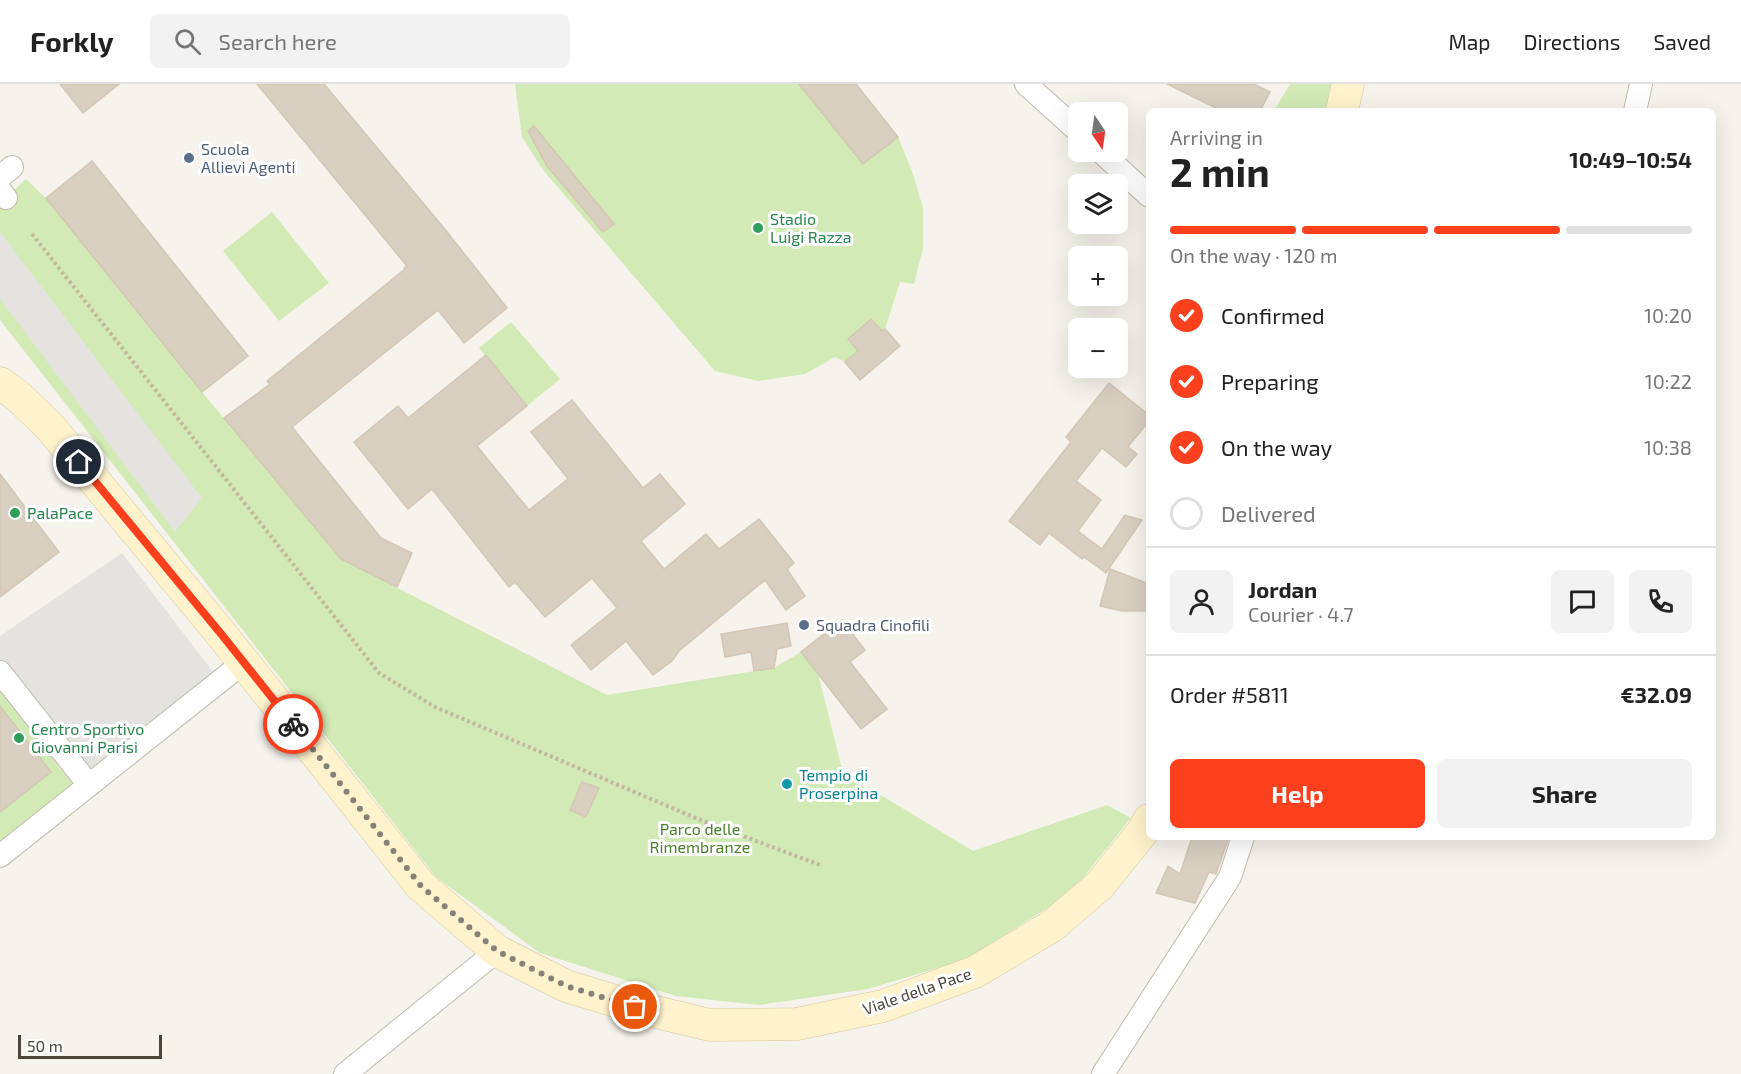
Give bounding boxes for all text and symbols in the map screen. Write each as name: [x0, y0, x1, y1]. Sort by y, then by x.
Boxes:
search box: [150, 14, 570, 68]
text: Forkly: [30, 24, 114, 58]
icon: search: [171, 25, 204, 58]
text: Search here: [219, 28, 337, 54]
text: Map: [1448, 29, 1491, 54]
text: Directions: [1524, 29, 1620, 54]
text: Saved: [1653, 29, 1711, 54]
north arrow: [1068, 102, 1128, 162]
map controls: [1068, 102, 1128, 378]
text: Arriving in: [1170, 125, 1263, 149]
place label: Scuola Allievi Agenti: [201, 139, 295, 176]
text: 10:49–10:54: [1569, 146, 1692, 172]
text: 2 min: [1170, 148, 1270, 195]
marker: Scuola Allievi Agenti: [182, 151, 196, 165]
button: layers: [1068, 174, 1128, 234]
place label: Stadio Luigi Razza: [770, 209, 852, 246]
marker: Stadio Luigi Razza: [751, 221, 765, 235]
text: On the way · 120 m: [1170, 243, 1338, 267]
button: +: [1068, 246, 1128, 306]
icon: check: [1170, 299, 1203, 332]
text: Confirmed: [1221, 302, 1325, 328]
text: 10:20: [1644, 303, 1692, 327]
button: −: [1068, 318, 1128, 378]
icon: check: [1170, 365, 1203, 398]
text: Preparing: [1221, 368, 1319, 394]
text: 10:22: [1645, 369, 1692, 393]
icon: check: [1170, 431, 1203, 464]
text: On the way: [1221, 434, 1332, 460]
text: 10:38: [1644, 435, 1692, 459]
pin: [53, 436, 104, 487]
icon: home: [62, 445, 95, 478]
text: Delivered: [1221, 500, 1316, 526]
place label: PalaPace: [27, 503, 93, 522]
marker: PalaPace: [8, 506, 22, 520]
button: person: [1170, 570, 1233, 633]
button: chat: [1551, 570, 1614, 633]
button: phone: [1629, 570, 1692, 633]
text: Jordan: [1248, 576, 1317, 602]
text: Courier · 4.7: [1248, 602, 1354, 626]
place label: Squadra Cinofili: [816, 615, 930, 634]
marker: Squadra Cinofili: [797, 618, 811, 632]
text: Order #5811: [1170, 681, 1289, 707]
text: €32.09: [1620, 681, 1692, 707]
courier: [263, 694, 323, 754]
icon: bike: [277, 708, 310, 741]
place label: Centro Sportivo Giovanni Parisi: [31, 719, 144, 756]
marker: Centro Sportivo Giovanni Parisi: [12, 731, 26, 745]
button: Help: [1170, 759, 1425, 828]
button: Share: [1437, 759, 1692, 828]
place label: Tempio di Proserpina: [799, 765, 878, 802]
marker: Tempio di Proserpina: [780, 777, 794, 791]
park label: Parco delle Rimembranze: [650, 819, 750, 856]
street label: Viale della Pace: [860, 963, 974, 1018]
pin: [609, 981, 660, 1032]
icon: bag: [618, 990, 651, 1023]
scale bar: [18, 1032, 162, 1060]
text: 50 m: [27, 1036, 63, 1055]

